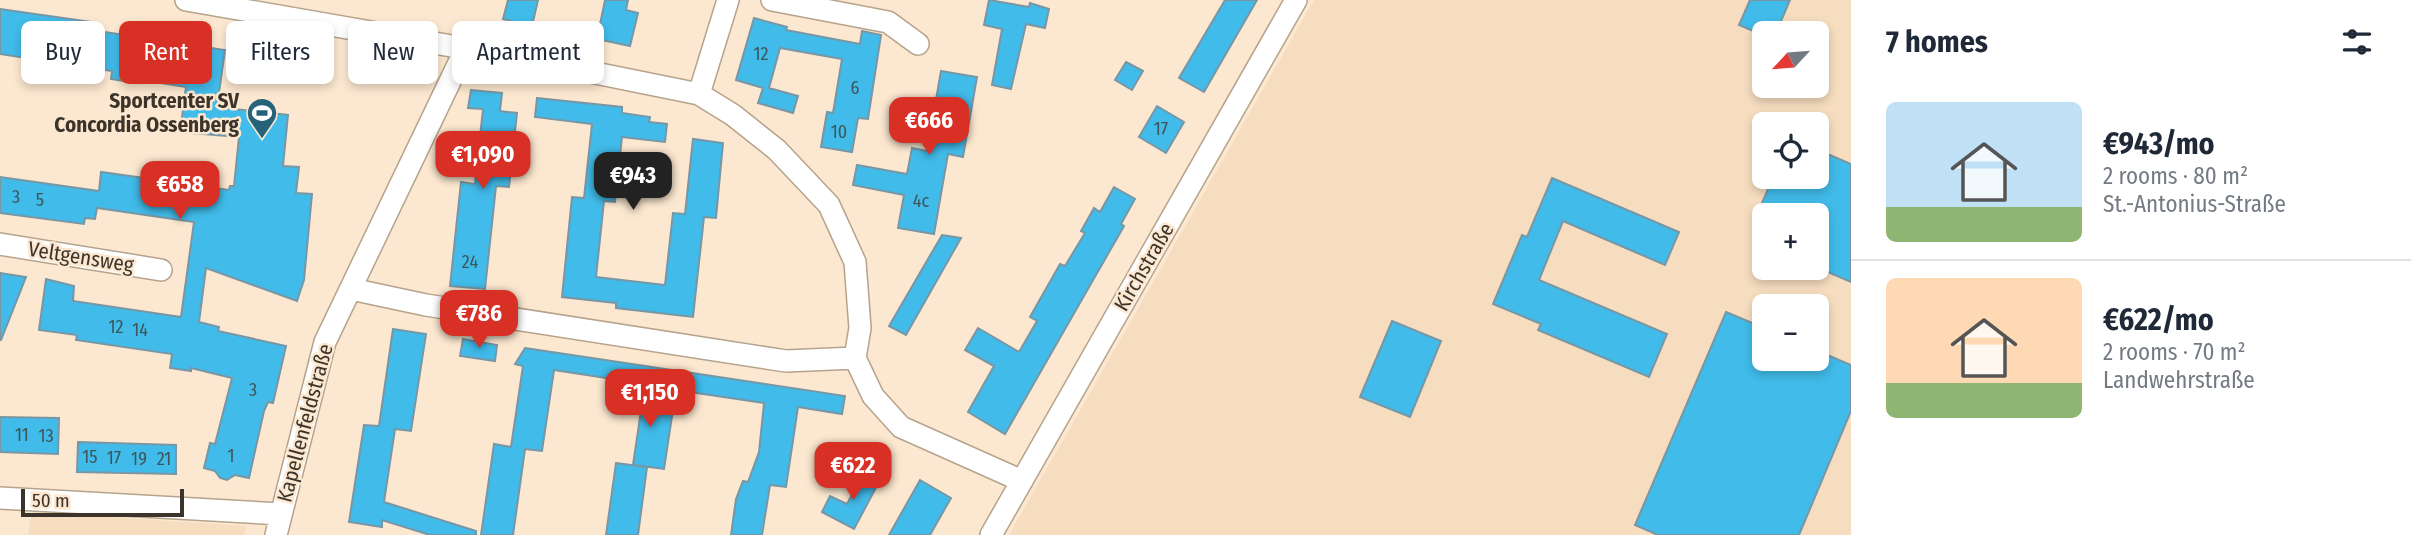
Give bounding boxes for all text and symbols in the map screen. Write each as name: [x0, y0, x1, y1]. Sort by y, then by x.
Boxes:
chip: Buy: [21, 21, 105, 84]
chip: Rent: [119, 21, 212, 84]
chip: Filters: [226, 21, 334, 84]
chip: New: [348, 21, 438, 84]
chip: Apartment: [452, 21, 604, 84]
north arrow: [1752, 21, 1829, 98]
map controls: [1752, 21, 1829, 371]
icon: filters: [2338, 23, 2376, 61]
text: 7 homes: [1886, 24, 1988, 60]
house number: 12: [754, 43, 769, 65]
house number: 6: [851, 77, 860, 99]
place label: Sportcenter SV Concordia Ossenberg: [54, 88, 240, 138]
sports icon: Sportcenter SV Concordia Ossenberg: [245, 96, 279, 140]
pin: €666: [888, 97, 970, 157]
text: €666: [905, 106, 953, 134]
button: locate: [1752, 112, 1829, 189]
house number: 17: [1154, 118, 1168, 140]
house number: 10: [831, 121, 847, 143]
text: €943/mo: [2103, 126, 2215, 162]
icon: home: [1942, 130, 2026, 214]
pin: €1,090: [426, 132, 540, 191]
text: €1,090: [451, 140, 515, 168]
pin: €943: [592, 152, 674, 212]
text: €943: [610, 161, 656, 189]
pin: €658: [139, 162, 221, 221]
text: 2 rooms · 80 m²: [2103, 162, 2248, 190]
text: €658: [156, 170, 204, 198]
house number: 3: [12, 186, 20, 208]
house number: 5: [36, 189, 44, 211]
house number: 4c: [913, 190, 930, 212]
text: St.-Antonius-Straße: [2103, 190, 2286, 218]
button: +: [1752, 203, 1829, 280]
street label: Kirchstraße: [1108, 218, 1180, 316]
street label: Veltgensweg: [26, 236, 136, 278]
house number: 24: [462, 251, 478, 273]
pin: €786: [438, 290, 520, 350]
button: −: [1752, 294, 1829, 371]
text: €786: [456, 299, 502, 327]
text: €622/mo: [2103, 302, 2214, 338]
icon: home: [1942, 306, 2026, 390]
house number: 12: [109, 316, 124, 338]
house number: 14: [132, 319, 148, 341]
text: 2 rooms · 70 m²: [2103, 338, 2246, 366]
street label: Kapellenfeldstraße: [271, 341, 339, 505]
text: Landwehrstraße: [2103, 366, 2255, 394]
pin: €1,150: [593, 370, 707, 429]
text: €1,150: [621, 378, 679, 406]
house number: 3: [249, 379, 257, 401]
house number: 11: [15, 424, 29, 446]
house number: 13: [38, 425, 54, 447]
pin: €622: [812, 442, 894, 502]
house number: 1: [227, 445, 235, 467]
house number: 15: [82, 446, 98, 468]
house number: 17: [107, 447, 121, 469]
house number: 19: [131, 448, 147, 470]
house number: 21: [157, 448, 171, 470]
text: €622: [831, 451, 876, 479]
scale bar: [21, 486, 184, 518]
text: 50 m: [32, 489, 70, 512]

